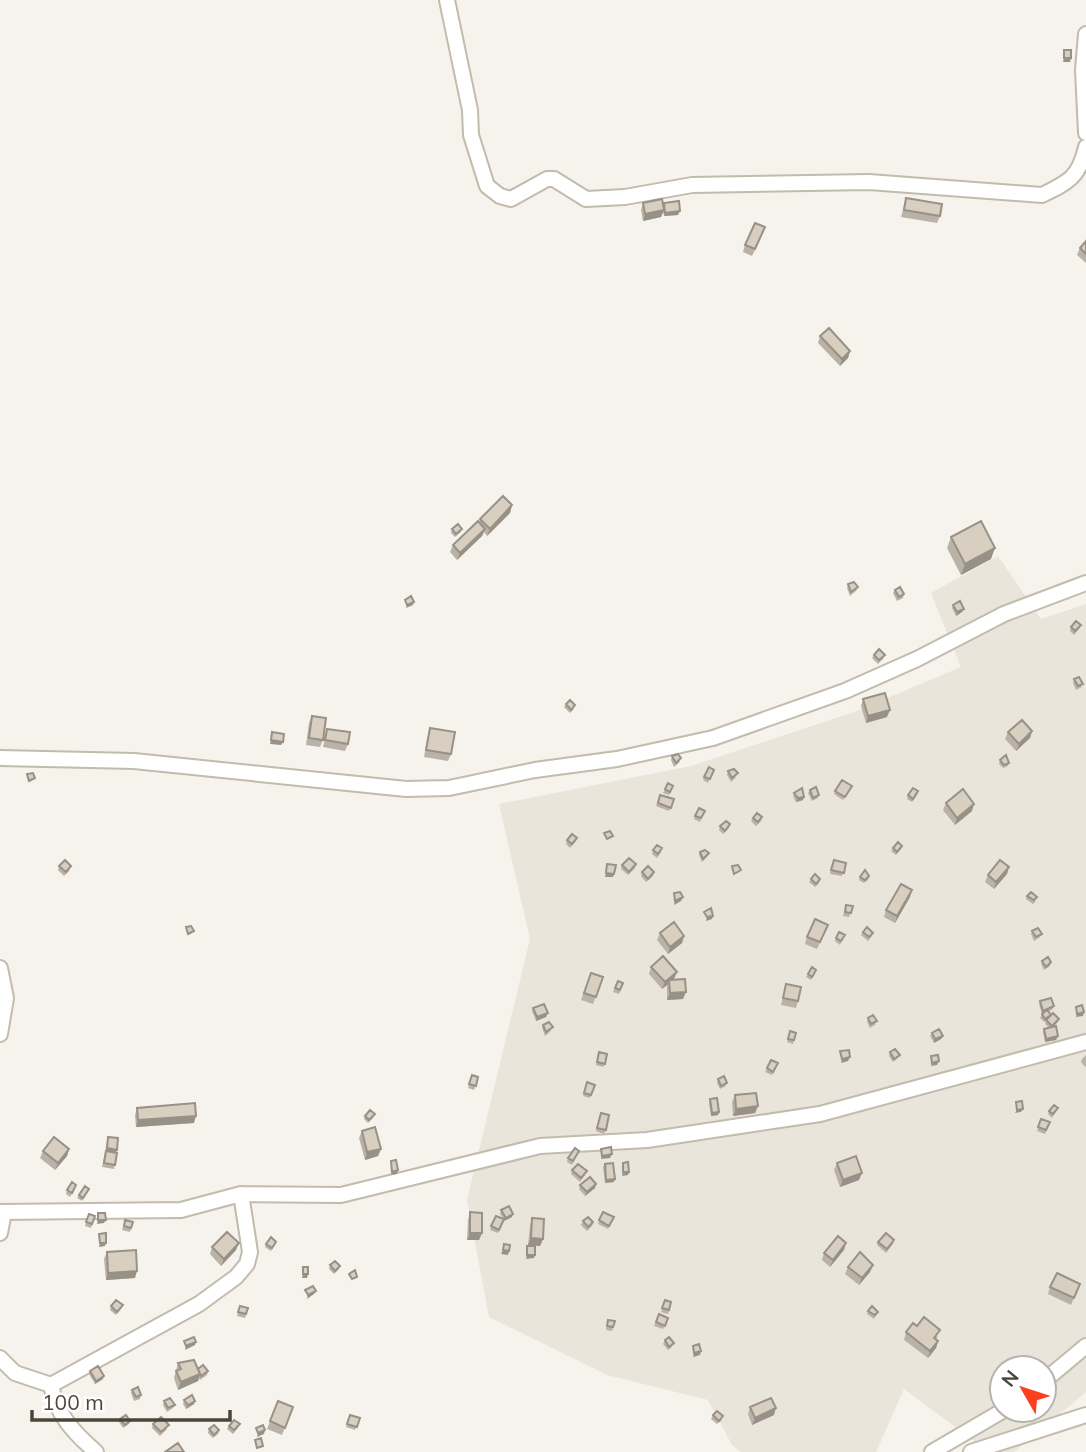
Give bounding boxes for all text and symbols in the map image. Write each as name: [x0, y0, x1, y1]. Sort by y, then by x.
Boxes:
north arrow: [988, 1354, 1058, 1424]
text: N: [996, 1365, 1024, 1391]
scale bar: [32, 1378, 229, 1422]
text: 100 m: [42, 1389, 104, 1415]

